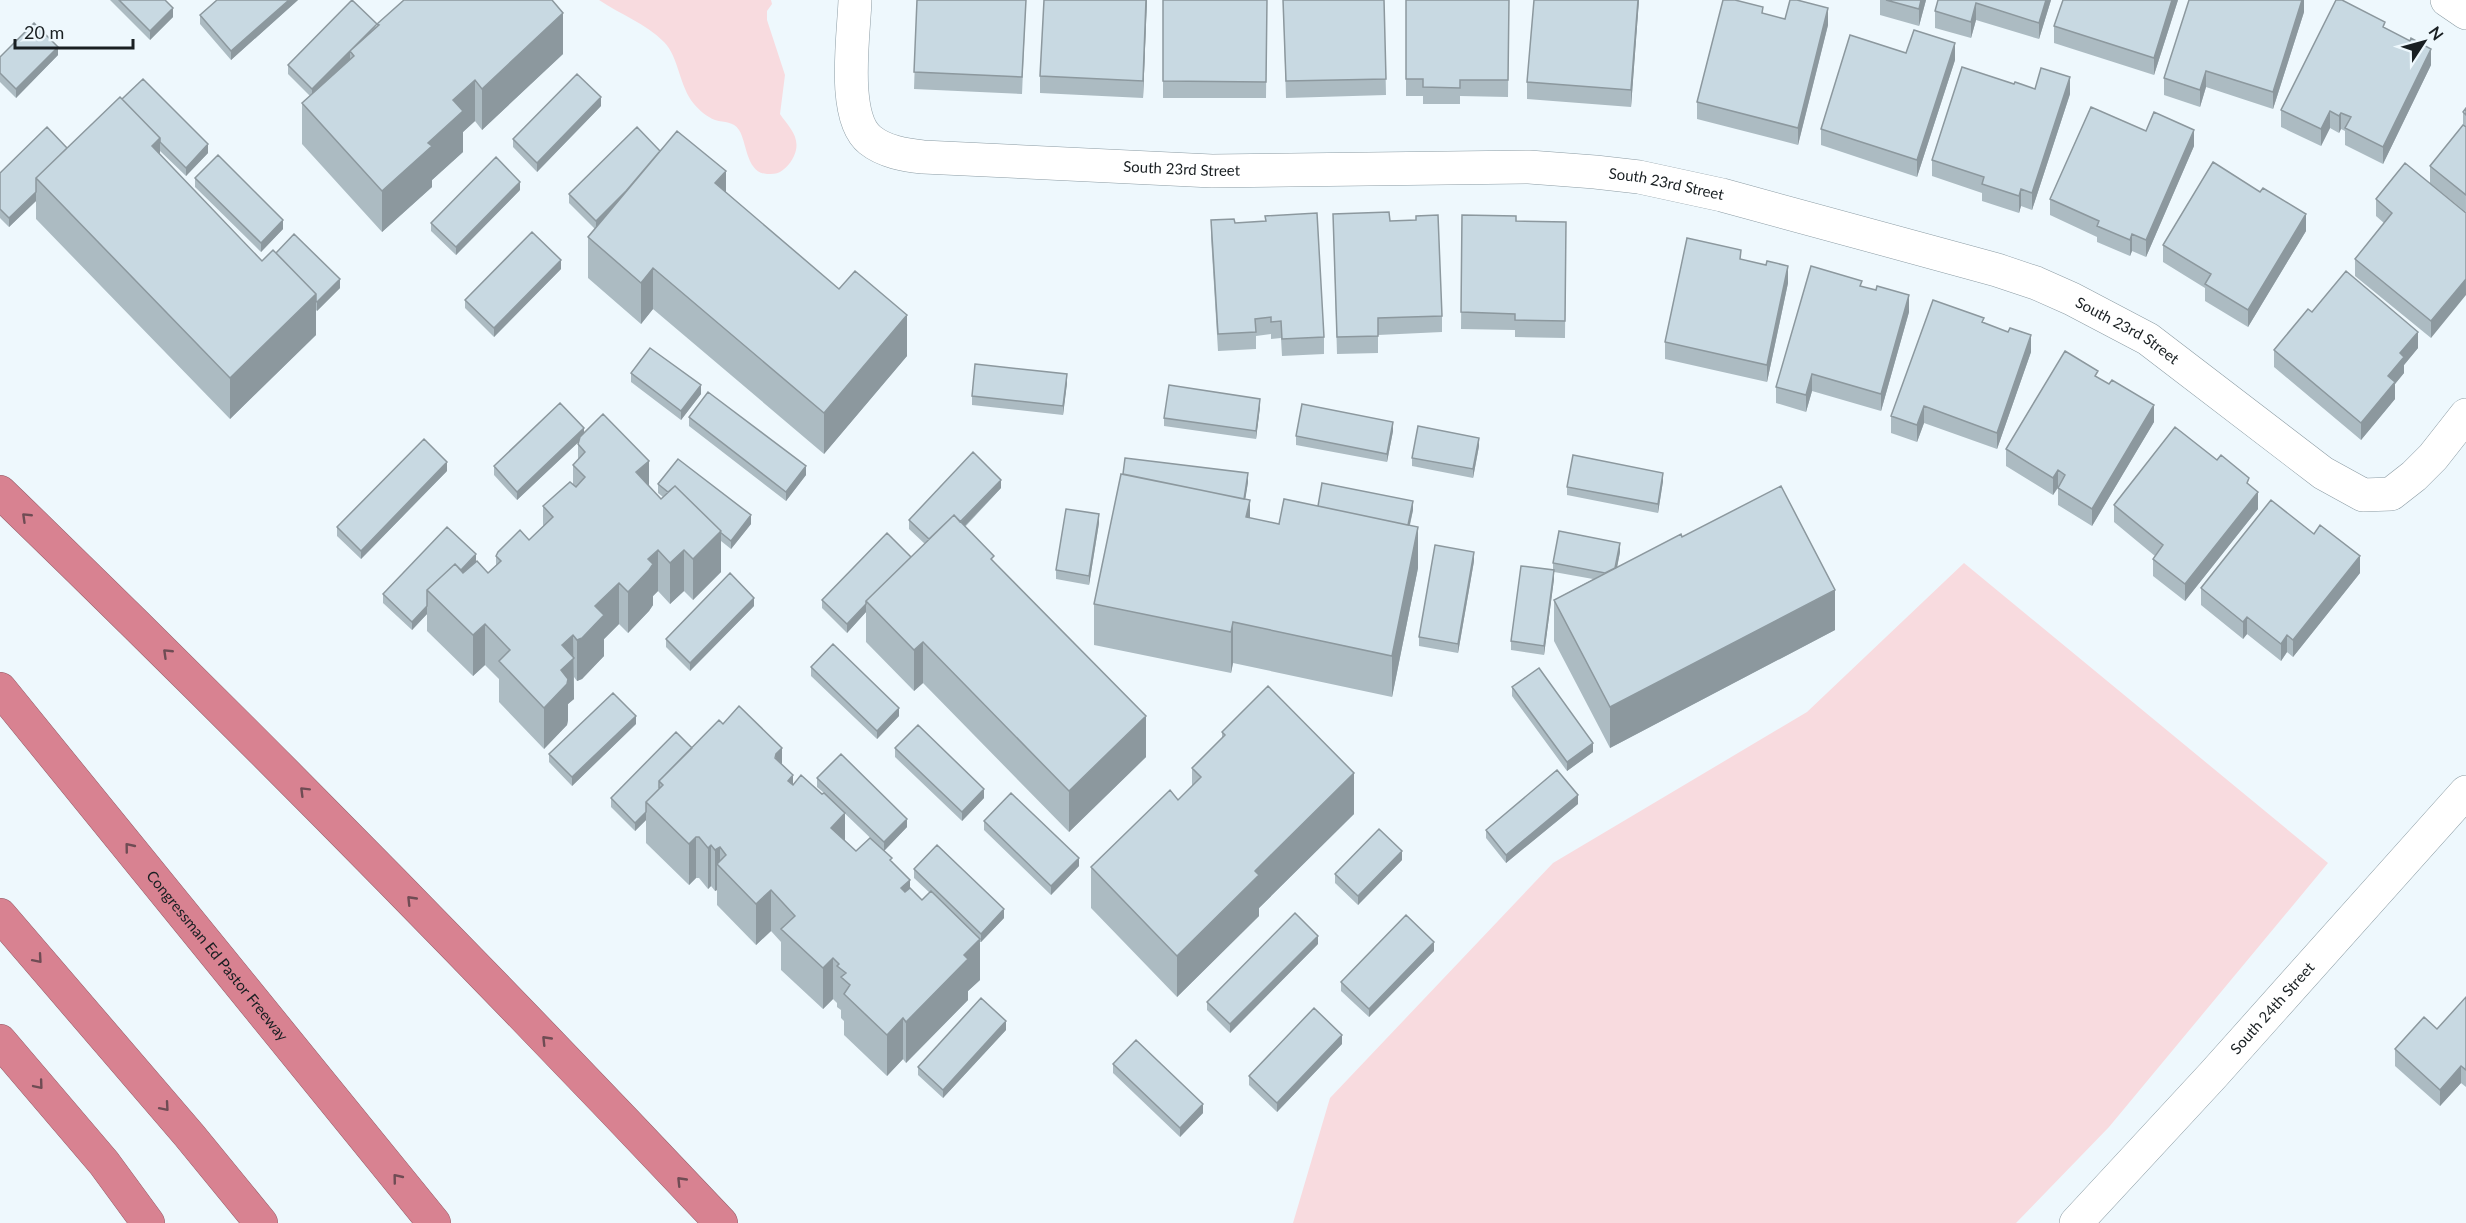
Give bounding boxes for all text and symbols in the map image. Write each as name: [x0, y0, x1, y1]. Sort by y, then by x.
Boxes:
scale bar: [15, 12, 134, 50]
north arrow: [2394, 12, 2454, 72]
text: 20 m: [24, 21, 64, 43]
text: N: [2425, 22, 2448, 43]
street label: South 23rd Street: [1123, 157, 1241, 179]
street label: South 23rd Street: [1608, 164, 1726, 203]
street label: South 23rd Street: [2073, 293, 2183, 368]
one-way arrow: [23, 514, 34, 525]
one-way arrow: [163, 649, 173, 660]
one-way arrow: [301, 787, 312, 798]
one-way arrow: [126, 842, 137, 853]
street label: Congressman Ed Pastor Freeway: [143, 866, 293, 1044]
one-way arrow: [407, 896, 418, 907]
one-way arrow: [31, 952, 42, 963]
street label: South 24th Street: [2226, 958, 2318, 1057]
one-way arrow: [542, 1037, 553, 1047]
one-way arrow: [31, 1078, 42, 1089]
one-way arrow: [158, 1100, 169, 1111]
one-way arrow: [394, 1173, 405, 1184]
one-way arrow: [678, 1177, 689, 1188]

